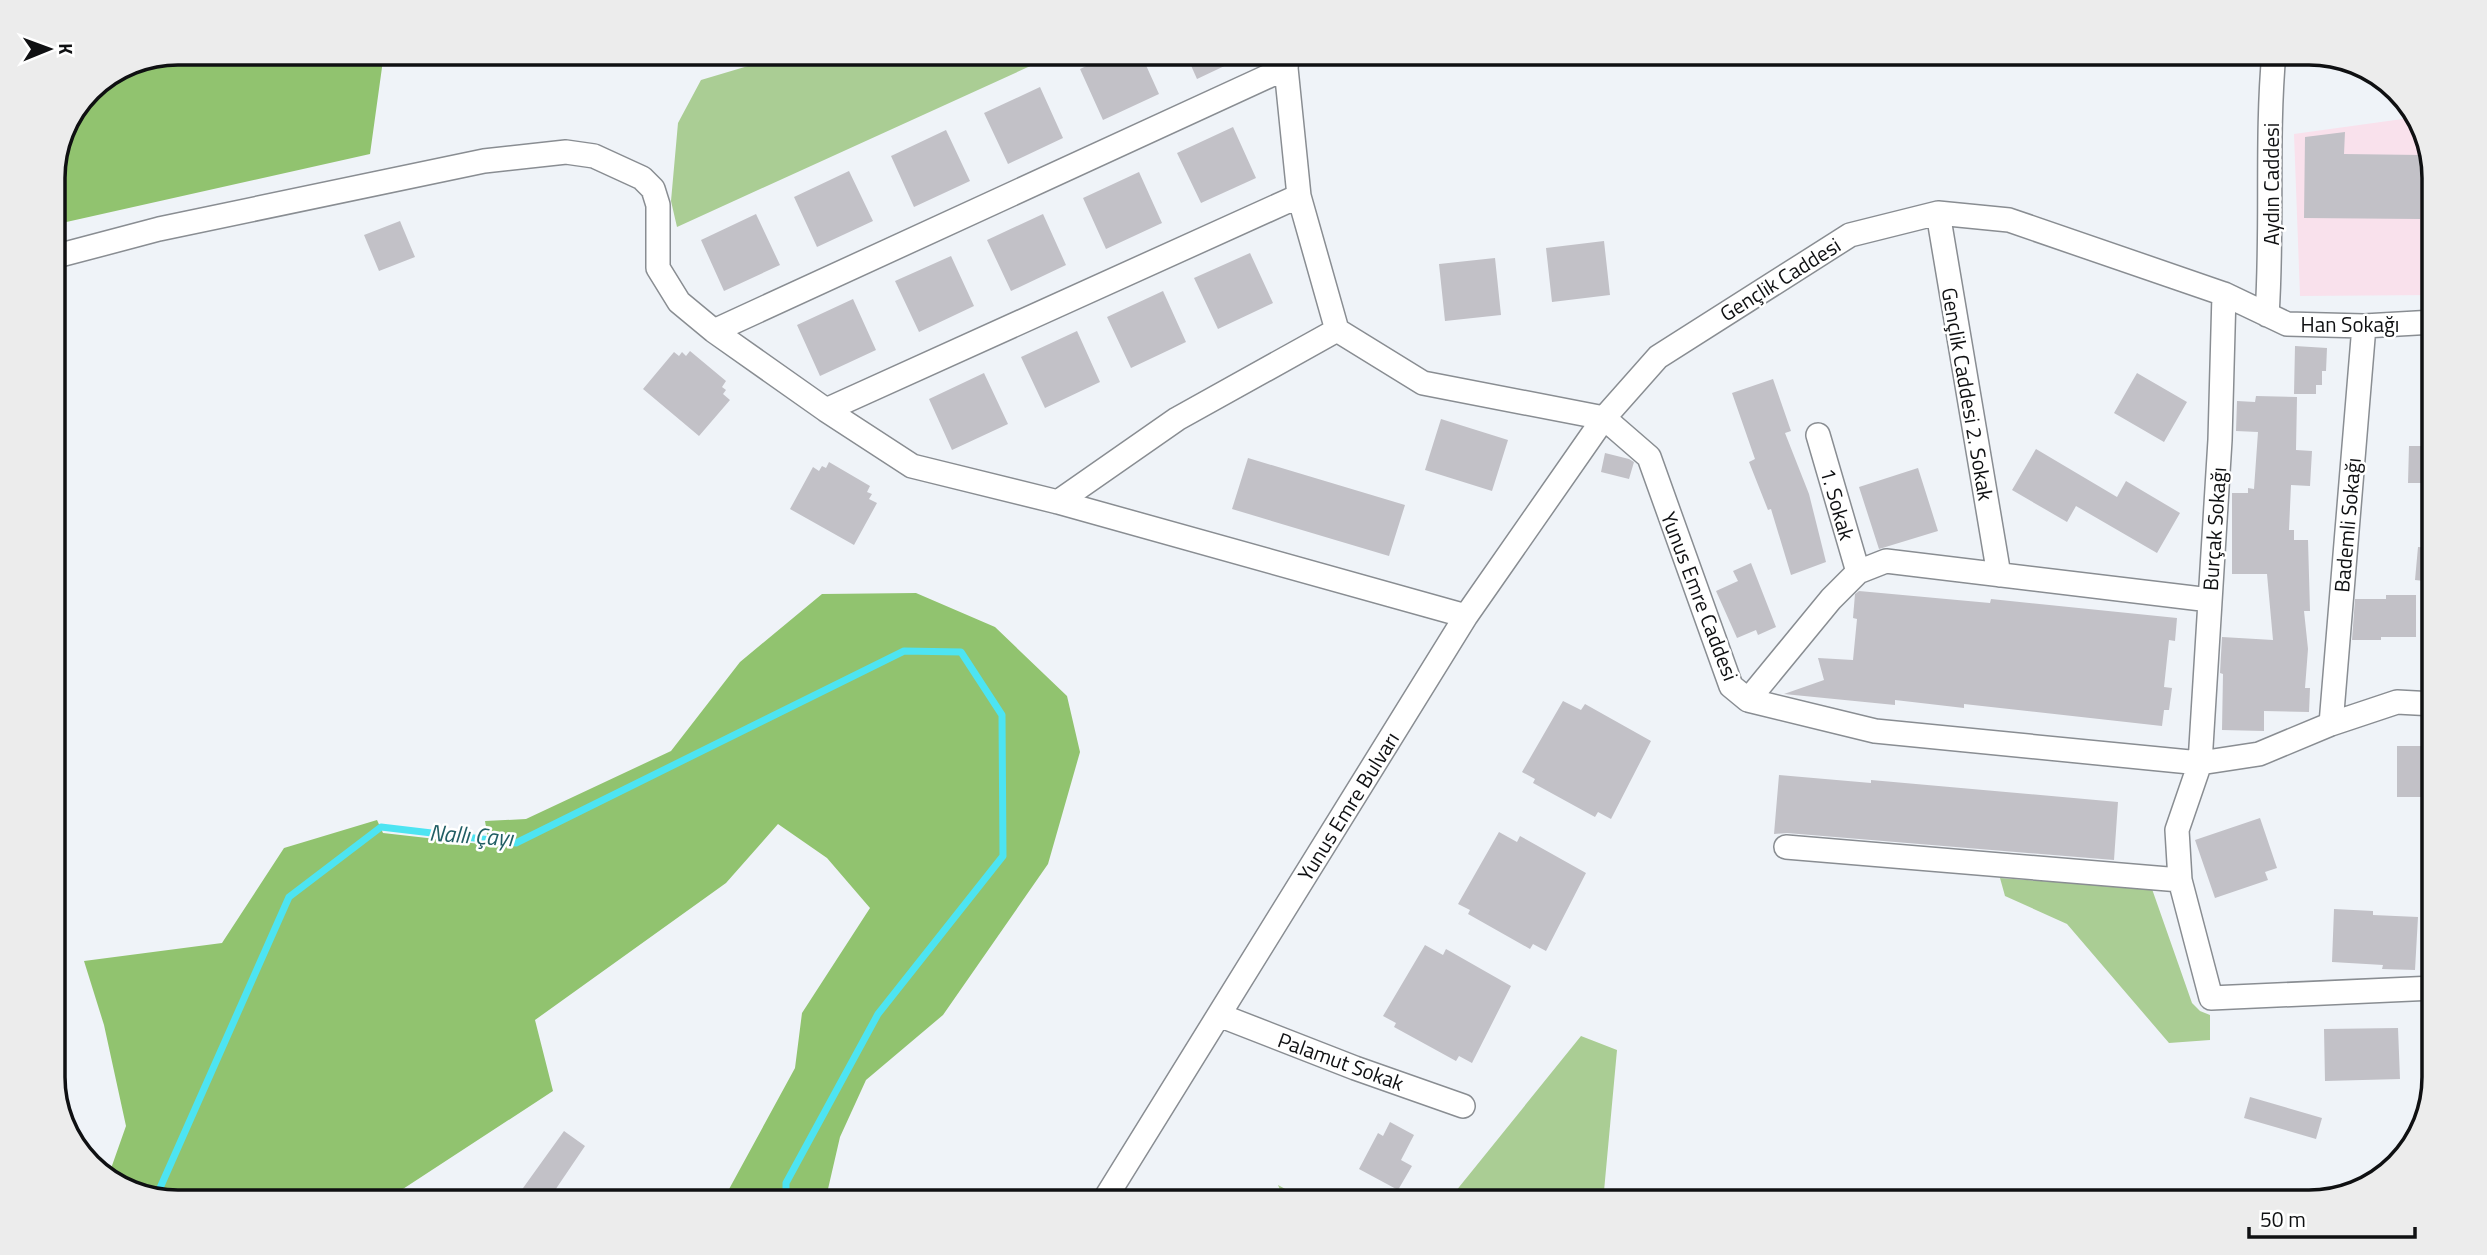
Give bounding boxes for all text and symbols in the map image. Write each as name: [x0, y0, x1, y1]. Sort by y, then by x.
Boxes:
north arrow: [14, 14, 84, 84]
text: K: [52, 43, 81, 55]
street label: Aydın Caddesi: [2255, 123, 2287, 245]
street label: Gençlik Caddesi: [1713, 229, 1847, 329]
street label: Gençlik Caddesi 2. Sokak: [1934, 285, 2002, 503]
street label: Han Sokağı: [2301, 308, 2399, 340]
street label: Bademli Sokağı: [2325, 456, 2369, 594]
street label: 1. Sokak: [1812, 464, 1864, 544]
street label: Burçak Sokağı: [2194, 466, 2234, 592]
street label: Yunus Emre Caddesi: [1653, 507, 1747, 685]
street label: Yunus Emre Bulvarı: [1289, 725, 1407, 887]
water label: Nallı Çayı: [428, 815, 515, 855]
street label: Palamut Sokak: [1274, 1023, 1408, 1099]
scale bar: [2249, 1196, 2415, 1240]
text: 50 m: [2260, 1203, 2306, 1235]

